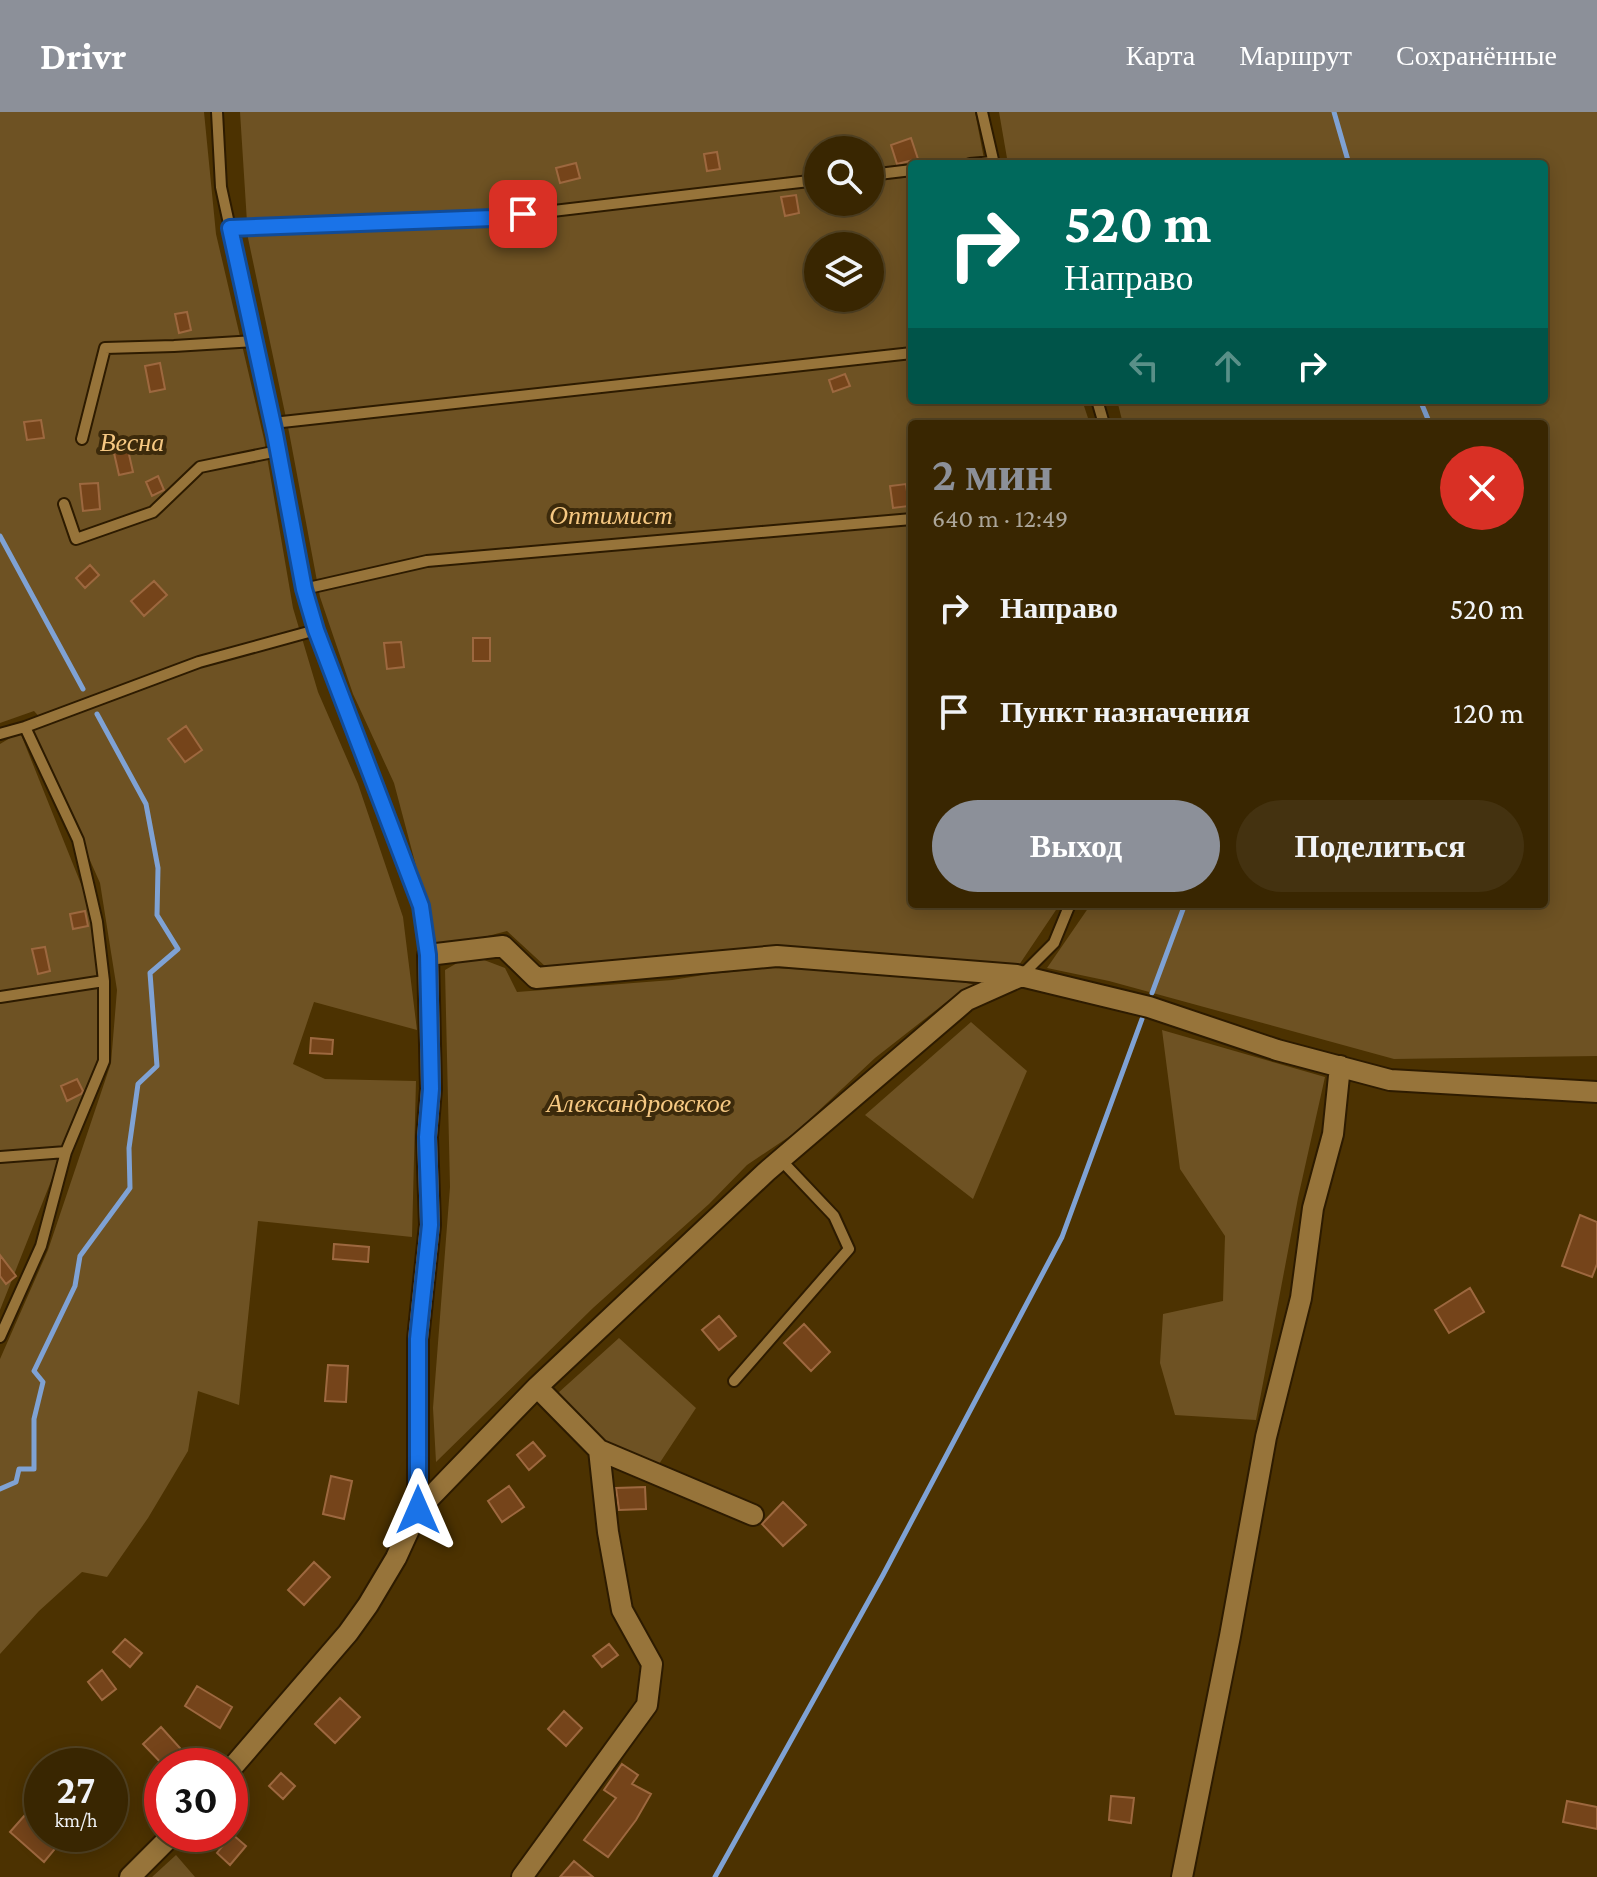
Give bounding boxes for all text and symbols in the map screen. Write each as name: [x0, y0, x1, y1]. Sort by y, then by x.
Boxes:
text: Drivr: [40, 35, 126, 77]
text: Карта: [1126, 40, 1195, 71]
text: Маршрут: [1239, 40, 1352, 71]
text: Сохранённые: [1396, 40, 1557, 71]
map controls: [804, 136, 884, 312]
button: search: [804, 136, 884, 216]
pin: [489, 180, 557, 248]
icon: arrive: [501, 192, 545, 236]
icon: right: [932, 192, 1036, 296]
text: 520 m: [1064, 192, 1211, 254]
button: layers: [804, 232, 884, 312]
text: Направо: [1064, 258, 1194, 298]
icon: left: [1122, 344, 1166, 388]
icon: ahead: [1206, 344, 1250, 388]
icon: right: [1290, 344, 1334, 388]
park label: Весна: [100, 428, 164, 457]
button: close: [1440, 446, 1524, 530]
text: 2 мин: [932, 447, 1053, 500]
park label: Оптимист: [549, 501, 673, 530]
text: 640 m · 12:49: [932, 504, 1068, 533]
icon: right: [932, 586, 976, 630]
text: Направо: [1000, 591, 1118, 624]
text: 520 m: [1450, 592, 1524, 625]
icon: arrive: [932, 690, 976, 734]
text: Пункт назначения: [1000, 695, 1250, 728]
text: 120 m: [1453, 696, 1524, 729]
button: Выход: [932, 800, 1220, 892]
button: Поделиться: [1236, 800, 1524, 892]
park label: Александровское: [545, 1089, 731, 1118]
position arrow: [376, 1468, 460, 1552]
speed limit sign: 30: [144, 1748, 248, 1852]
text: 27: [57, 1767, 95, 1812]
text: km/h: [54, 1809, 98, 1831]

